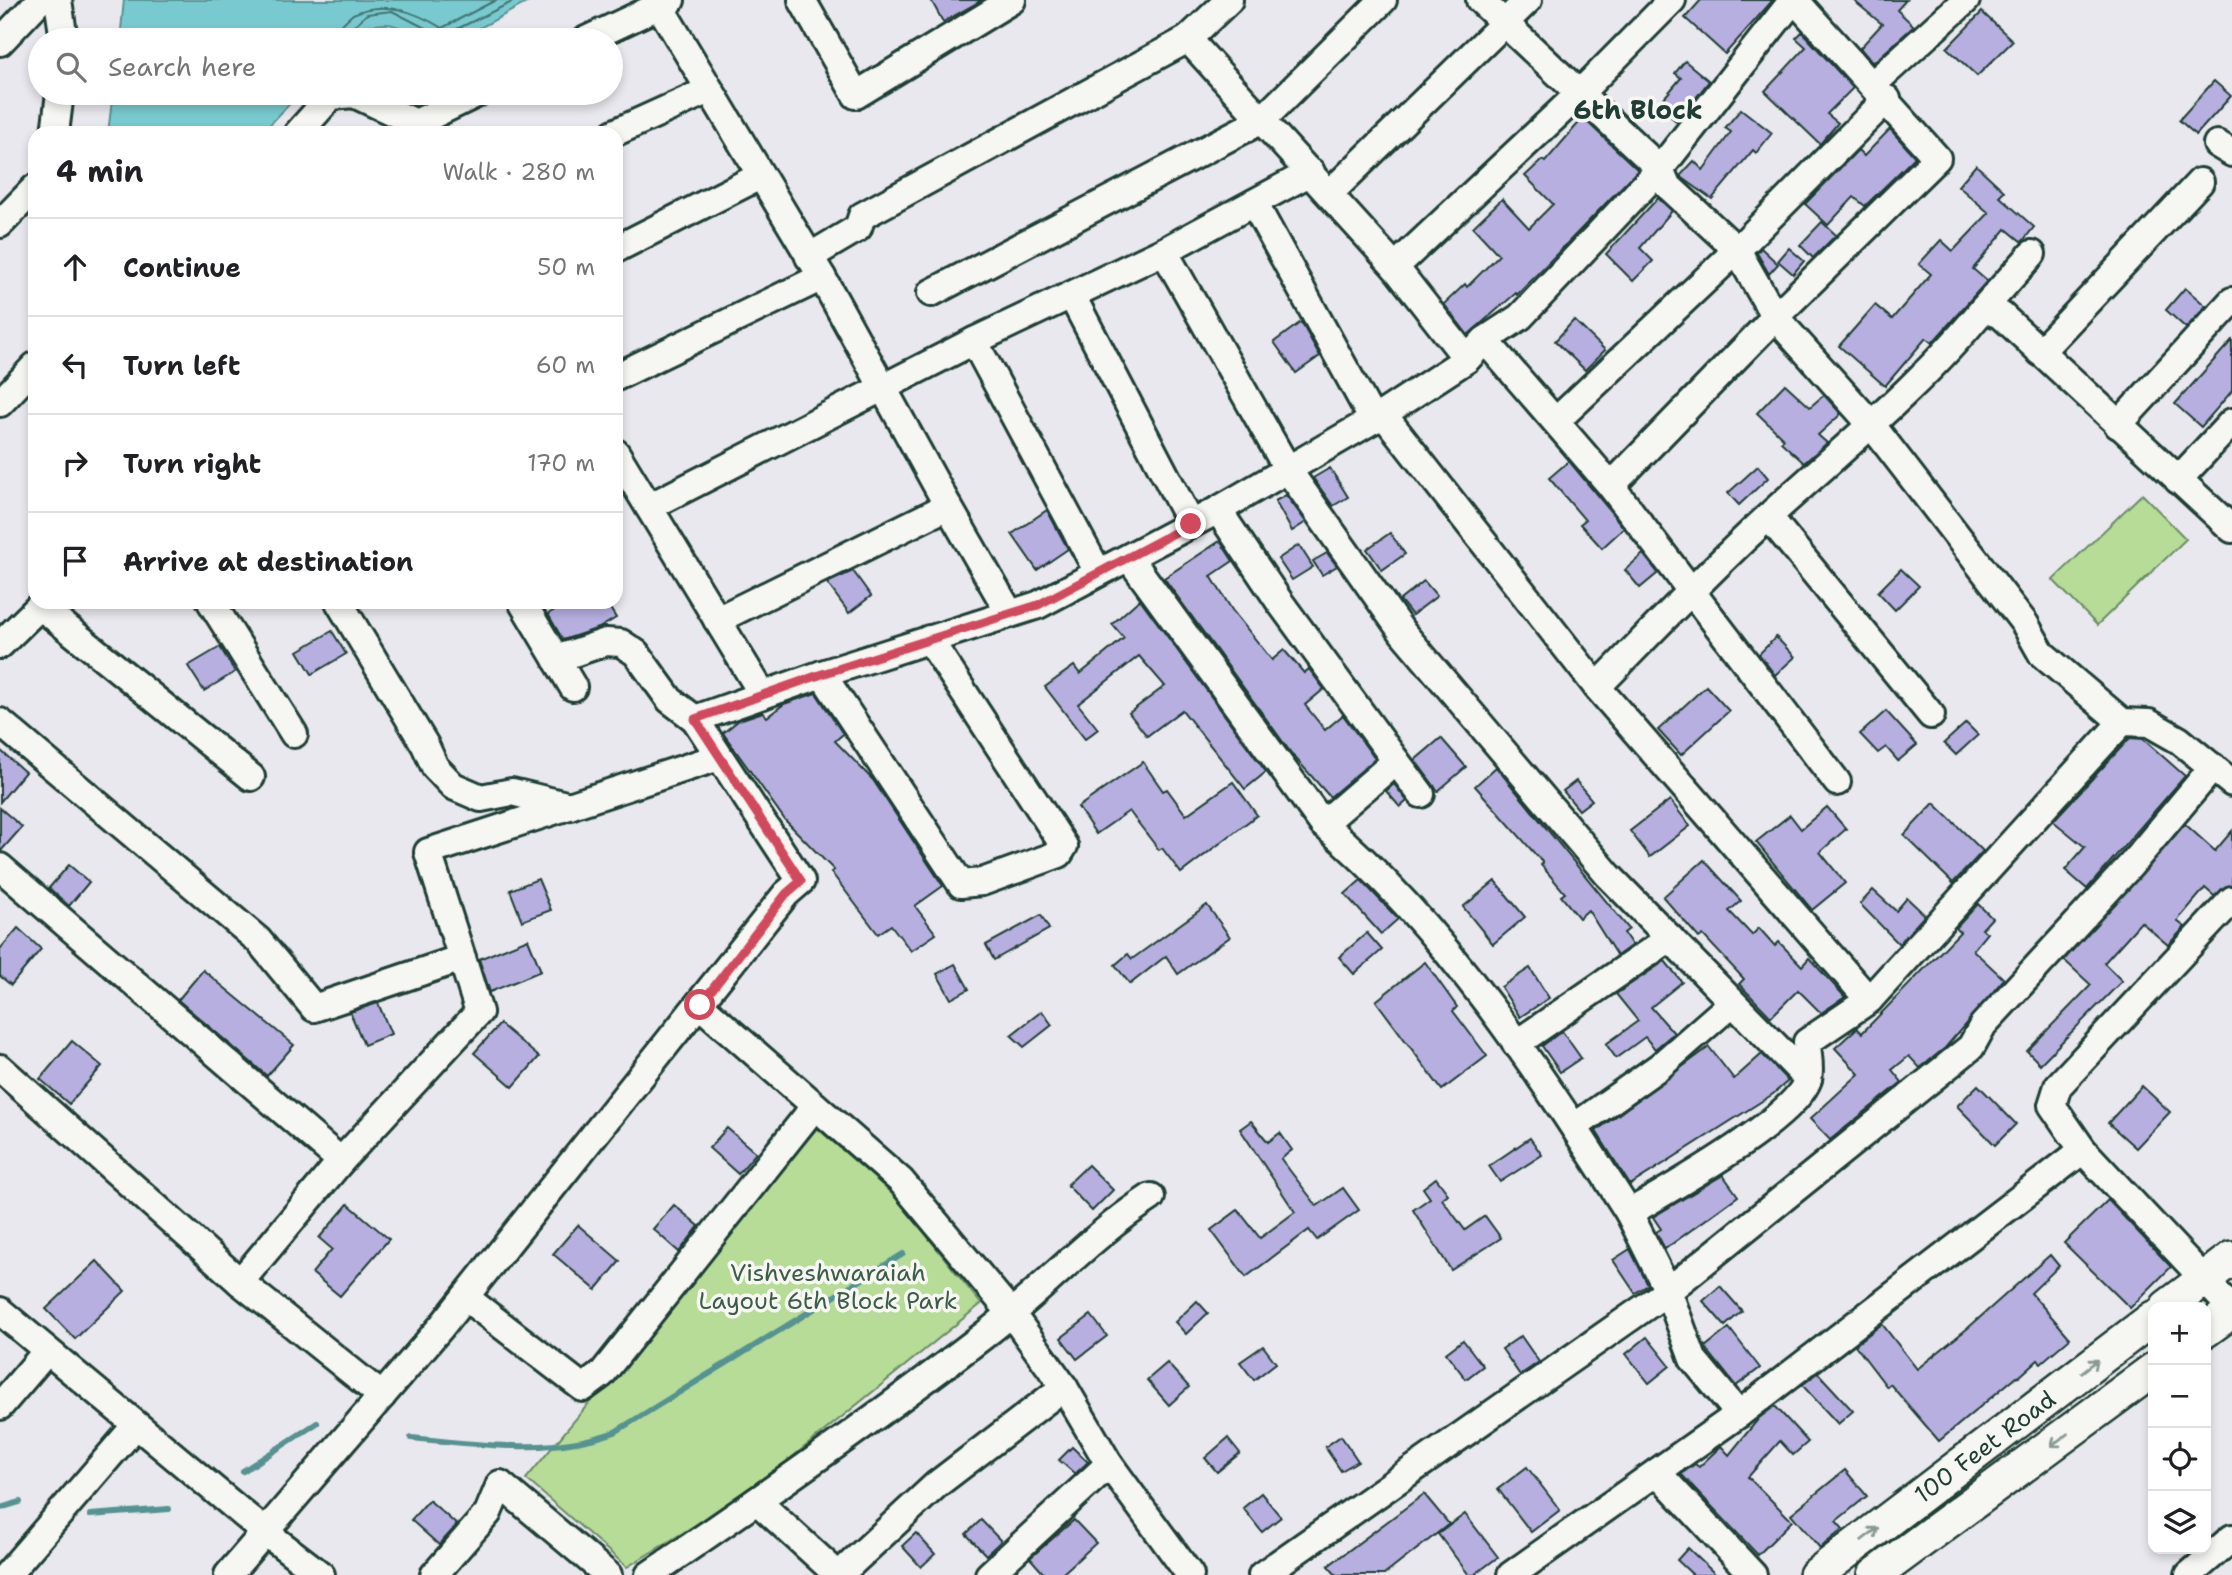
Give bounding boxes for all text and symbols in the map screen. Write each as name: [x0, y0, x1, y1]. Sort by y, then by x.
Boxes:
search box: [28, 28, 623, 105]
icon: search: [52, 48, 90, 86]
text: Search here: [108, 49, 257, 84]
district label: 6th Block: [1573, 92, 1703, 127]
text: 4 min: [56, 151, 143, 192]
text: Walk · 280 m: [442, 157, 595, 187]
icon: ahead: [56, 248, 94, 286]
text: Continue: [123, 250, 241, 285]
text: 50 m: [537, 252, 595, 282]
icon: left: [56, 346, 94, 384]
text: Turn left: [123, 348, 240, 383]
text: 60 m: [536, 350, 595, 380]
icon: right: [56, 444, 94, 482]
text: Turn right: [123, 446, 261, 481]
text: 170 m: [527, 448, 595, 478]
route end: [1175, 508, 1206, 539]
icon: arrive: [56, 542, 94, 580]
text: Arrive at destination: [123, 544, 413, 579]
route start: [684, 989, 715, 1020]
park label: Vishveshwaraiah Layout 6th Block Park: [699, 1257, 957, 1317]
map controls: [2148, 1302, 2211, 1554]
button: +: [2148, 1302, 2211, 1365]
one-way arrow: [2080, 1359, 2099, 1374]
button: −: [2148, 1365, 2211, 1428]
street label: 100 Feet Road: [1908, 1383, 2062, 1511]
button: locate: [2148, 1428, 2211, 1491]
one-way arrow: [2050, 1432, 2069, 1447]
button: layers: [2148, 1491, 2211, 1554]
one-way arrow: [1860, 1526, 1879, 1541]

